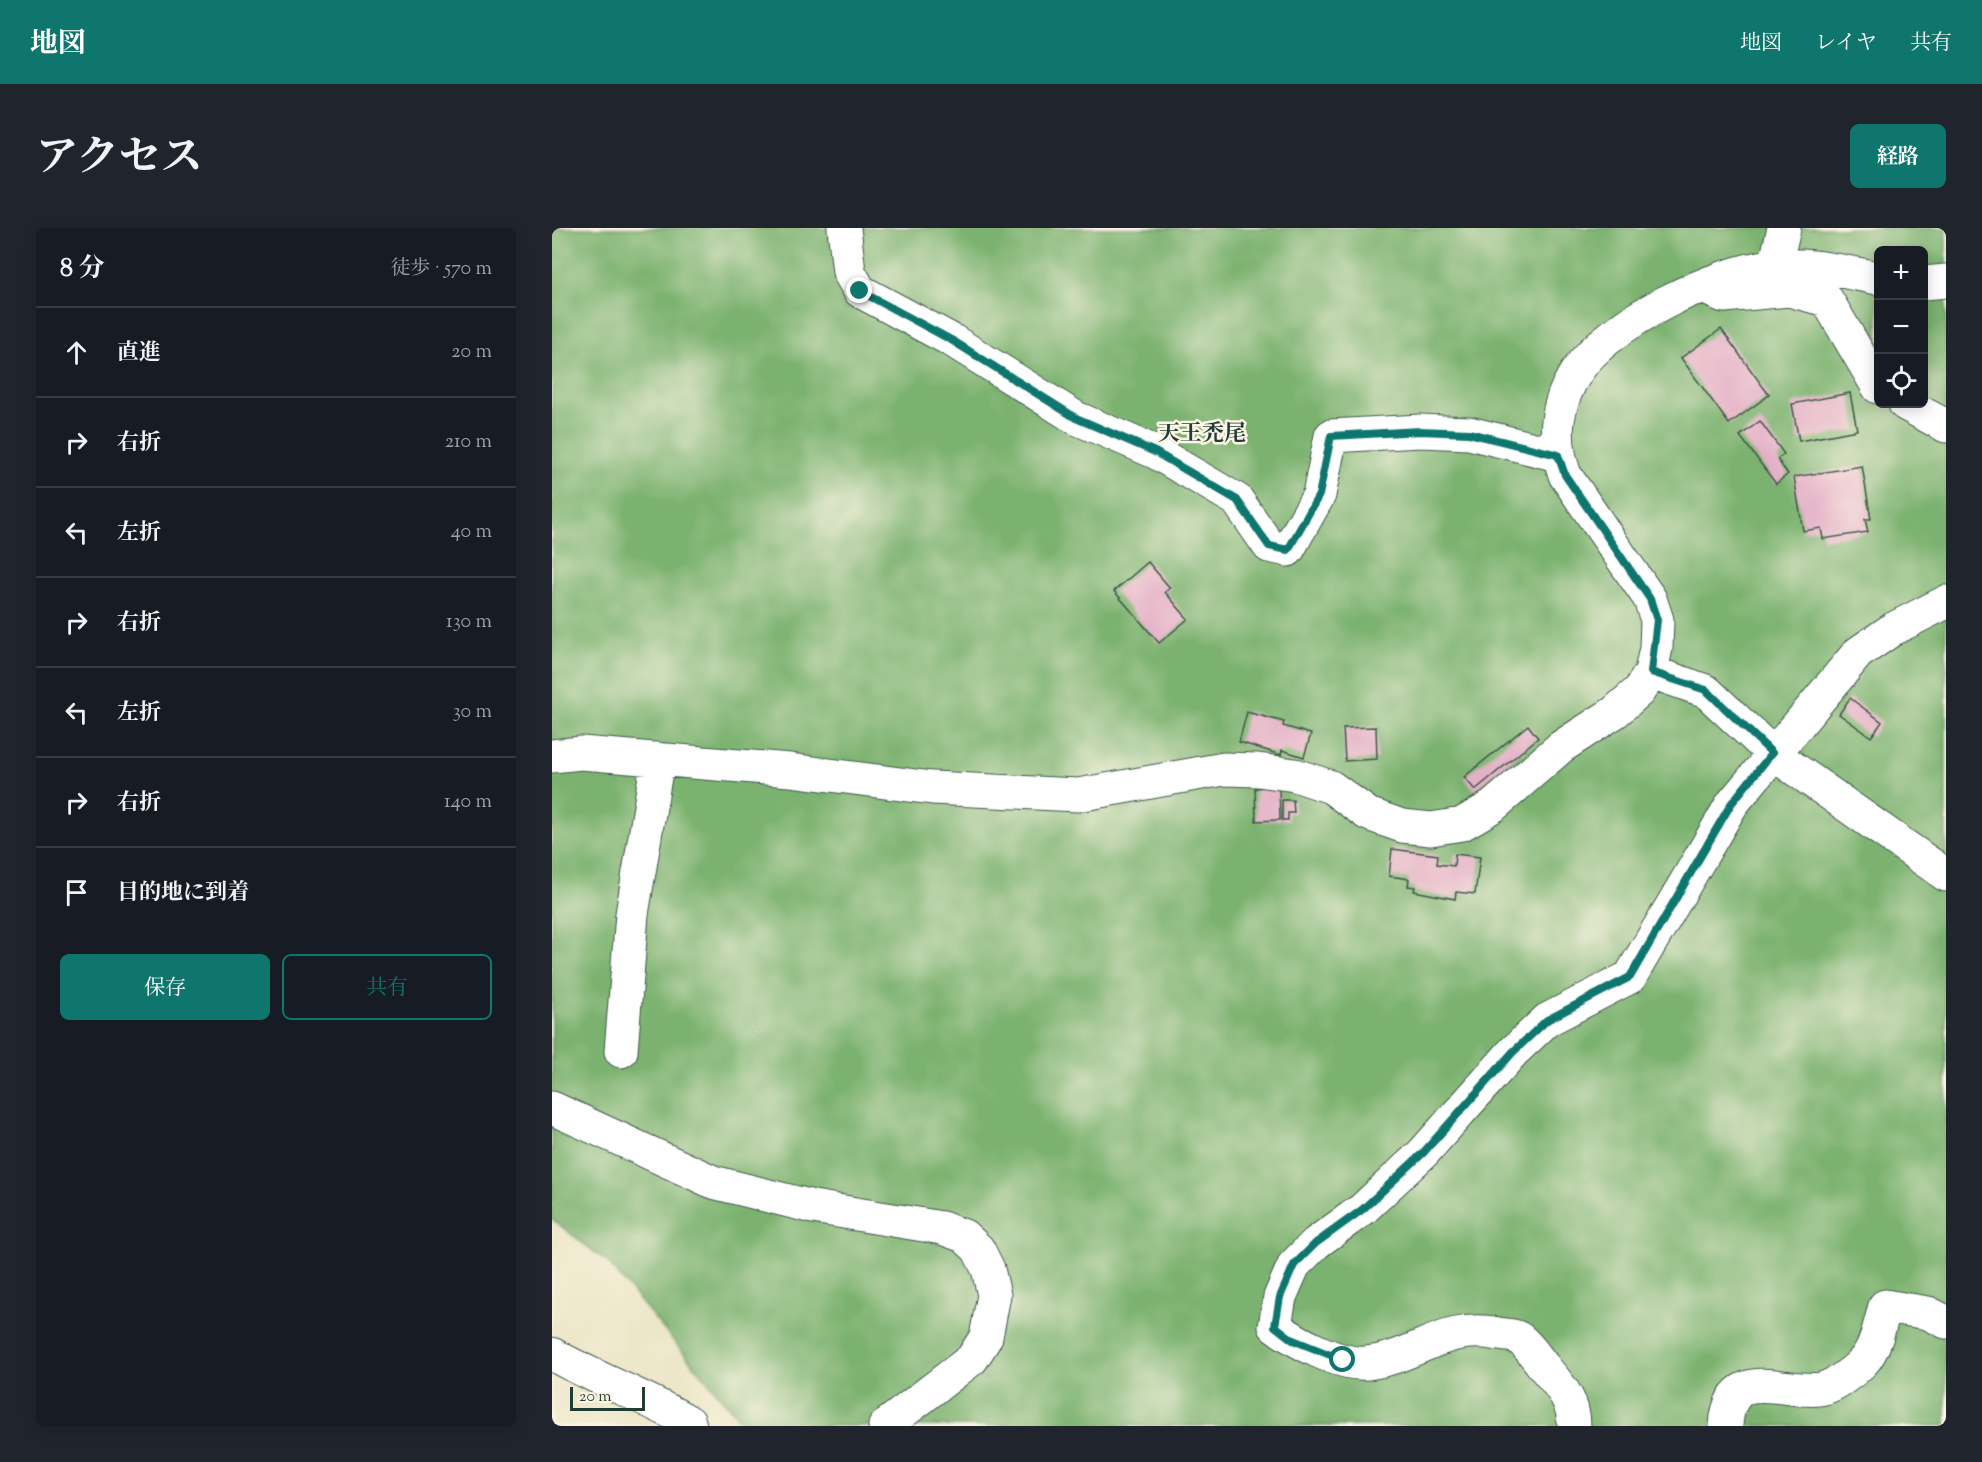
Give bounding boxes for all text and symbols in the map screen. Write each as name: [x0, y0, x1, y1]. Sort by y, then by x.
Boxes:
text: 地図: [30, 25, 86, 65]
text: 地図: [1740, 29, 1782, 59]
text: レイヤ: [1815, 29, 1877, 59]
text: 共有: [1910, 29, 1952, 59]
button: 経路: [1850, 124, 1946, 188]
text: アクセス: [36, 130, 203, 190]
map controls: [1874, 246, 1928, 408]
button: +: [1874, 246, 1928, 300]
text: 8 分: [60, 251, 105, 288]
text: 徒歩 · 570 m: [391, 255, 492, 284]
route end: [846, 277, 872, 303]
button: −: [1874, 300, 1928, 354]
icon: ahead: [60, 336, 93, 369]
text: 直進: [117, 338, 161, 370]
text: 20 m: [451, 338, 492, 367]
button: locate: [1874, 354, 1928, 408]
district label: 天王禿尾: [1158, 419, 1246, 451]
icon: right: [60, 426, 93, 459]
text: 右折: [117, 428, 161, 460]
text: 210 m: [445, 428, 492, 457]
icon: left: [60, 516, 93, 549]
text: 左折: [117, 518, 161, 550]
text: 40 m: [451, 518, 492, 547]
icon: right: [60, 606, 93, 639]
text: 右折: [117, 608, 161, 640]
text: 130 m: [446, 608, 492, 637]
icon: left: [60, 696, 93, 729]
text: 左折: [117, 698, 161, 730]
text: 30 m: [453, 698, 492, 727]
icon: right: [60, 786, 93, 819]
text: 右折: [117, 788, 161, 820]
text: 140 m: [444, 788, 492, 817]
icon: arrive: [60, 876, 93, 909]
text: 目的地に到着: [117, 878, 249, 910]
button: 保存: [60, 954, 270, 1020]
button: 共有: [282, 954, 492, 1020]
route start: [1329, 1346, 1355, 1372]
scale bar: [570, 1384, 645, 1412]
text: 20 m: [579, 1386, 612, 1409]

